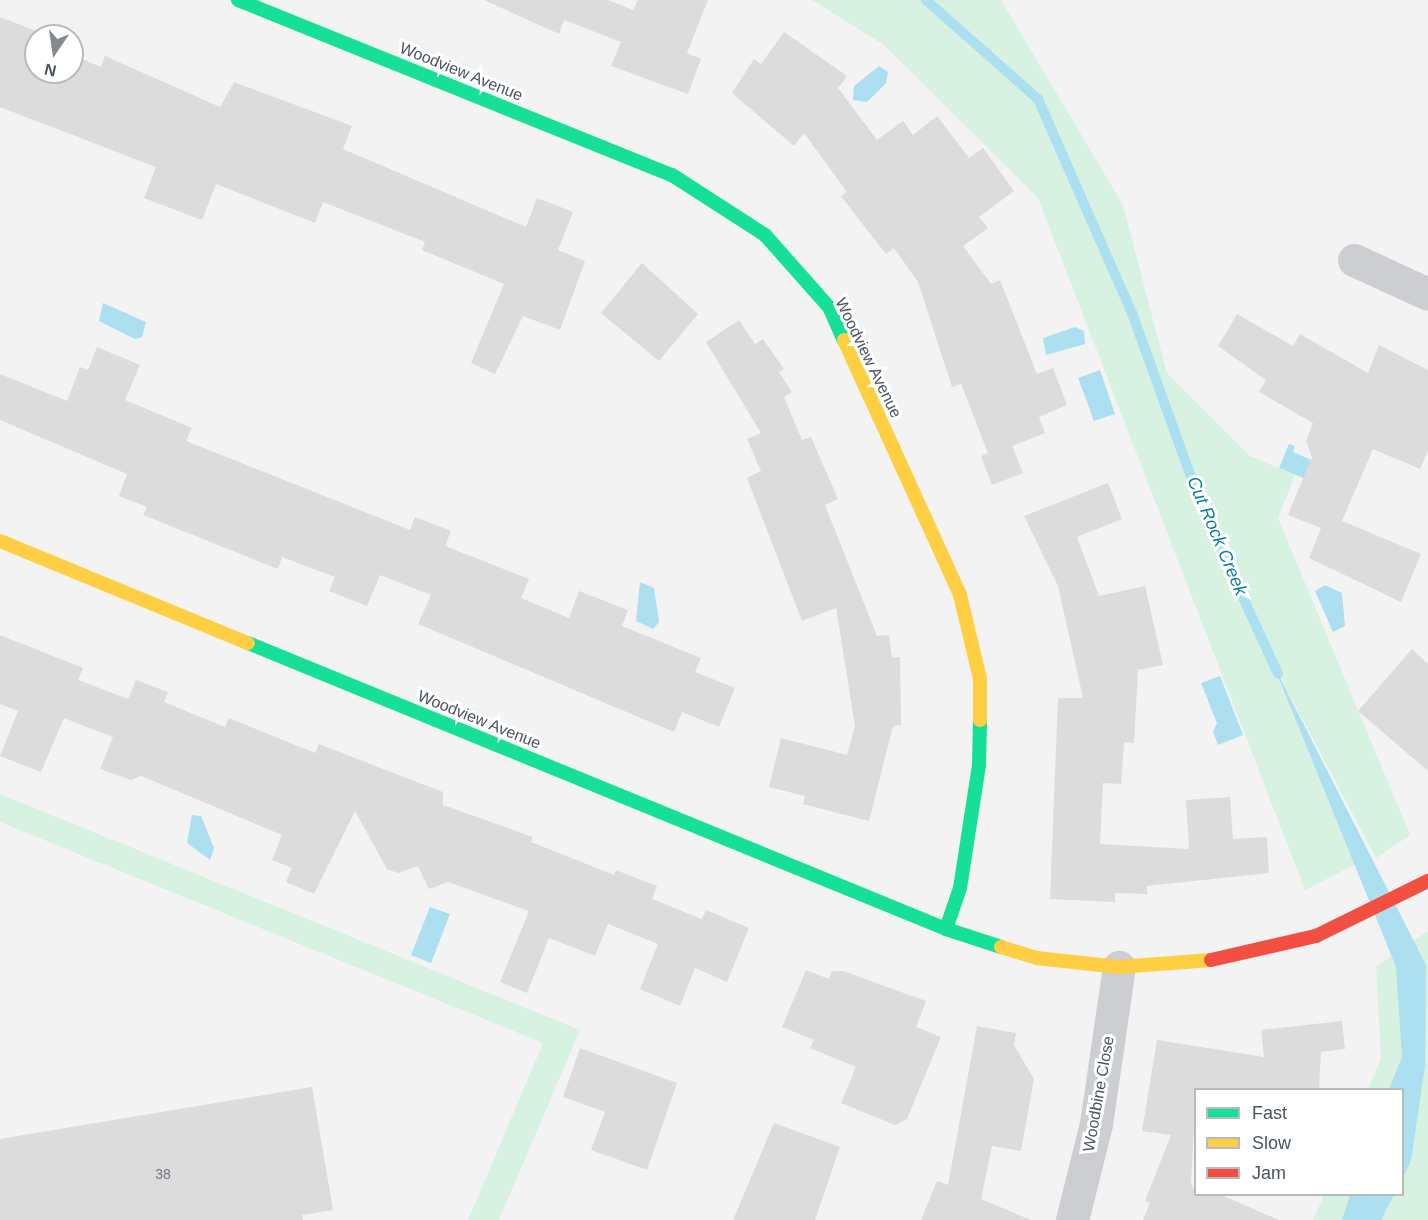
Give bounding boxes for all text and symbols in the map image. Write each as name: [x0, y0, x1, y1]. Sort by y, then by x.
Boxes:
north arrow: [24, 24, 84, 84]
street label: Woodview Avenue: [396, 38, 526, 106]
text: N: [43, 60, 58, 80]
street label: Woodview Avenue: [830, 294, 906, 422]
water label: Cut Rock Creek: [1182, 473, 1252, 599]
street label: Woodview Avenue: [414, 686, 544, 754]
street label: Woodbine Close: [1079, 1035, 1119, 1153]
legend: [1194, 1088, 1404, 1196]
text: Fast: [1252, 1103, 1287, 1123]
text: Slow: [1252, 1133, 1291, 1153]
text: Jam: [1252, 1163, 1286, 1183]
house number: 38: [155, 1166, 171, 1182]

